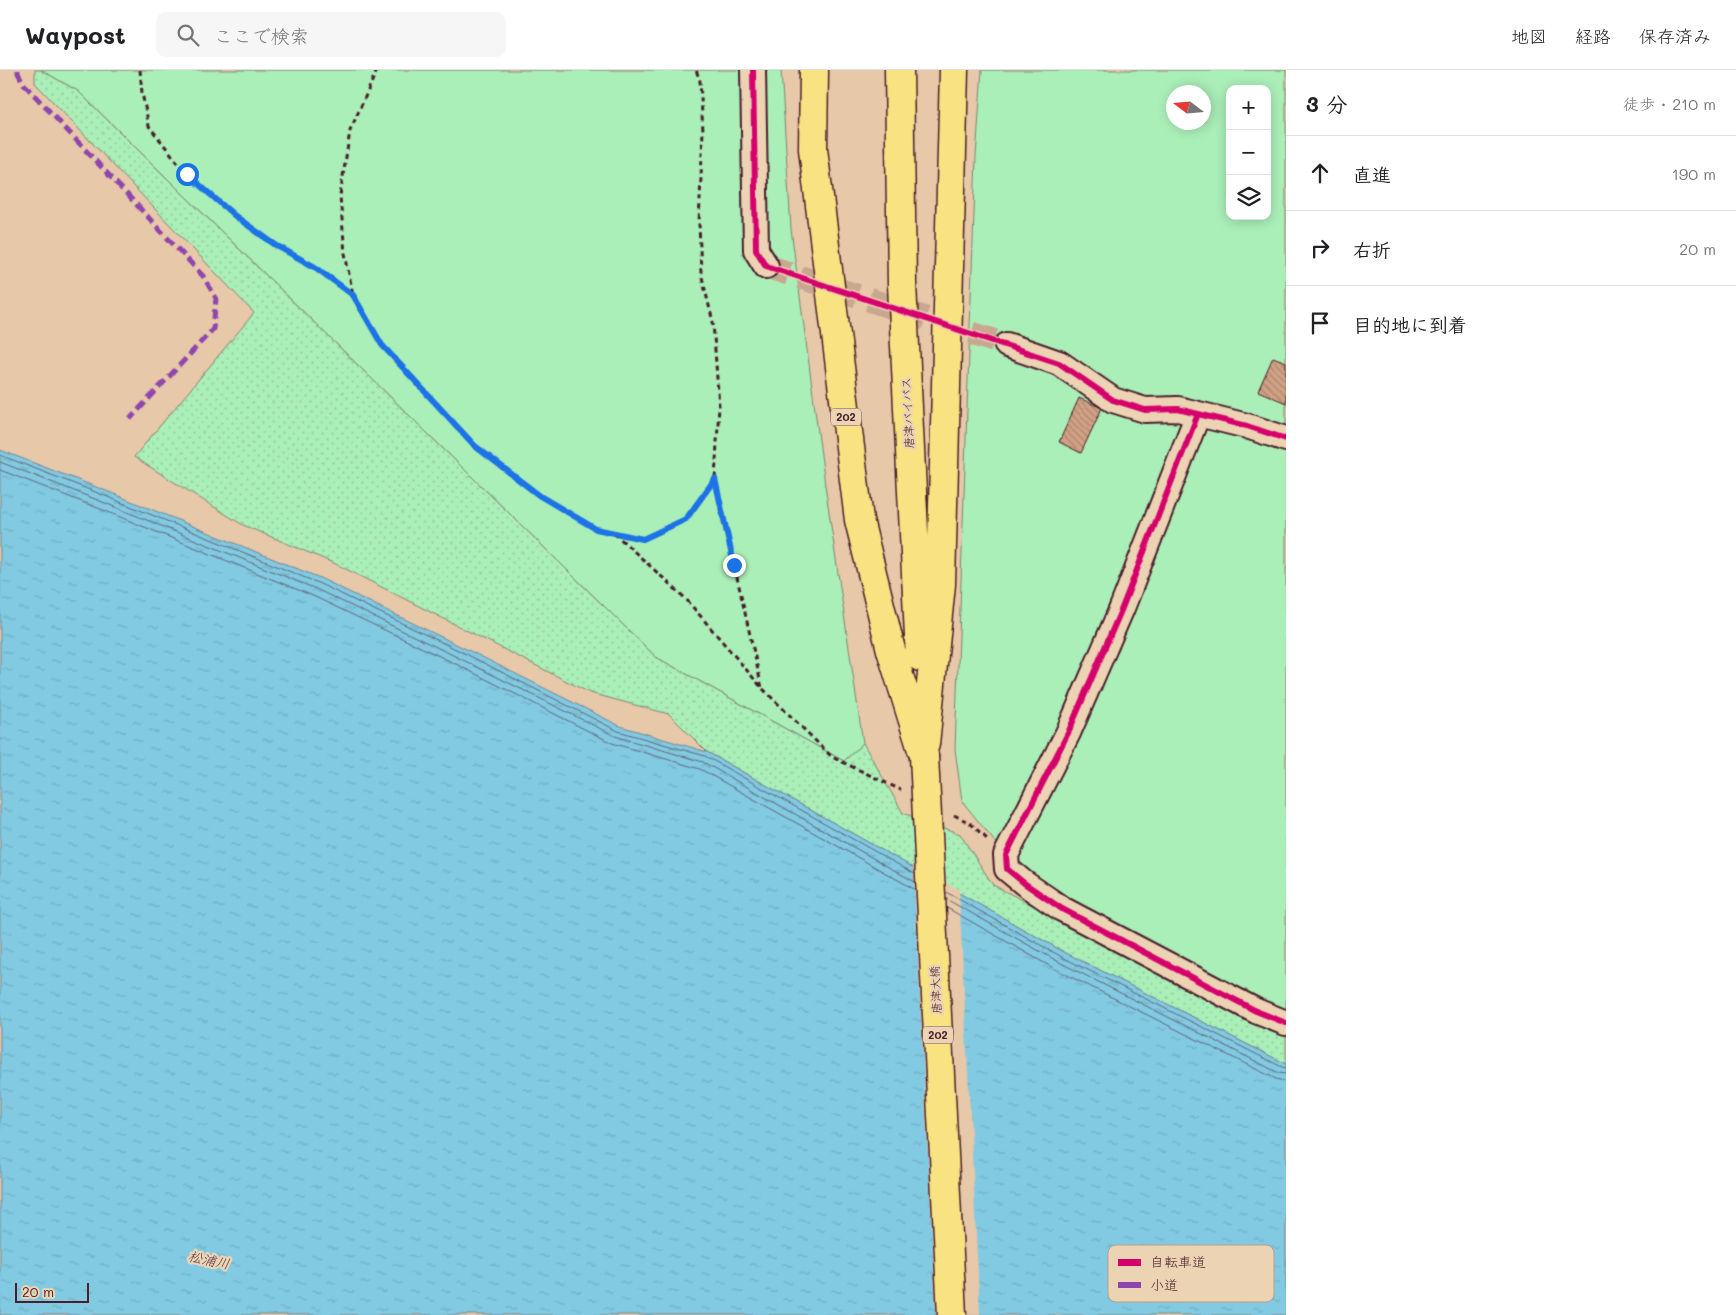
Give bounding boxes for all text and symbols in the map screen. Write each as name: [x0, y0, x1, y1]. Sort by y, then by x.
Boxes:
search box: [156, 12, 506, 57]
text: Waypost: [25, 19, 126, 50]
icon: search: [174, 21, 202, 49]
text: ここで検索: [214, 23, 309, 48]
text: 地図: [1511, 24, 1547, 48]
text: 経路: [1575, 24, 1611, 48]
text: 保存済み: [1639, 24, 1711, 48]
north arrow: [1166, 85, 1211, 130]
map controls: [1226, 85, 1271, 220]
button: +: [1226, 85, 1271, 130]
text: 3 分: [1306, 90, 1347, 117]
text: 徒歩 · 210 m: [1623, 93, 1716, 114]
button: −: [1226, 130, 1271, 175]
icon: ahead: [1306, 159, 1334, 187]
text: 直進: [1353, 162, 1391, 187]
route start: [176, 163, 199, 186]
text: 190 m: [1672, 163, 1716, 184]
button: layers: [1226, 175, 1271, 220]
icon: right: [1306, 234, 1334, 262]
text: 右折: [1353, 237, 1391, 262]
text: 20 m: [1679, 238, 1716, 259]
icon: arrive: [1306, 309, 1334, 337]
text: 目的地に到着: [1353, 312, 1467, 337]
street label: 唐津バイパス: [897, 377, 917, 449]
road number: 202: [831, 408, 861, 426]
route end: [723, 554, 746, 577]
street label: 唐津大橋: [926, 966, 944, 1014]
road number: 202: [923, 1026, 953, 1044]
legend: [1108, 1245, 1274, 1302]
water label: 松浦川: [187, 1246, 232, 1273]
text: 自転車道: [1150, 1252, 1206, 1271]
text: 小道: [1150, 1275, 1178, 1294]
scale bar: [15, 1280, 89, 1303]
text: 20 m: [22, 1282, 54, 1301]

